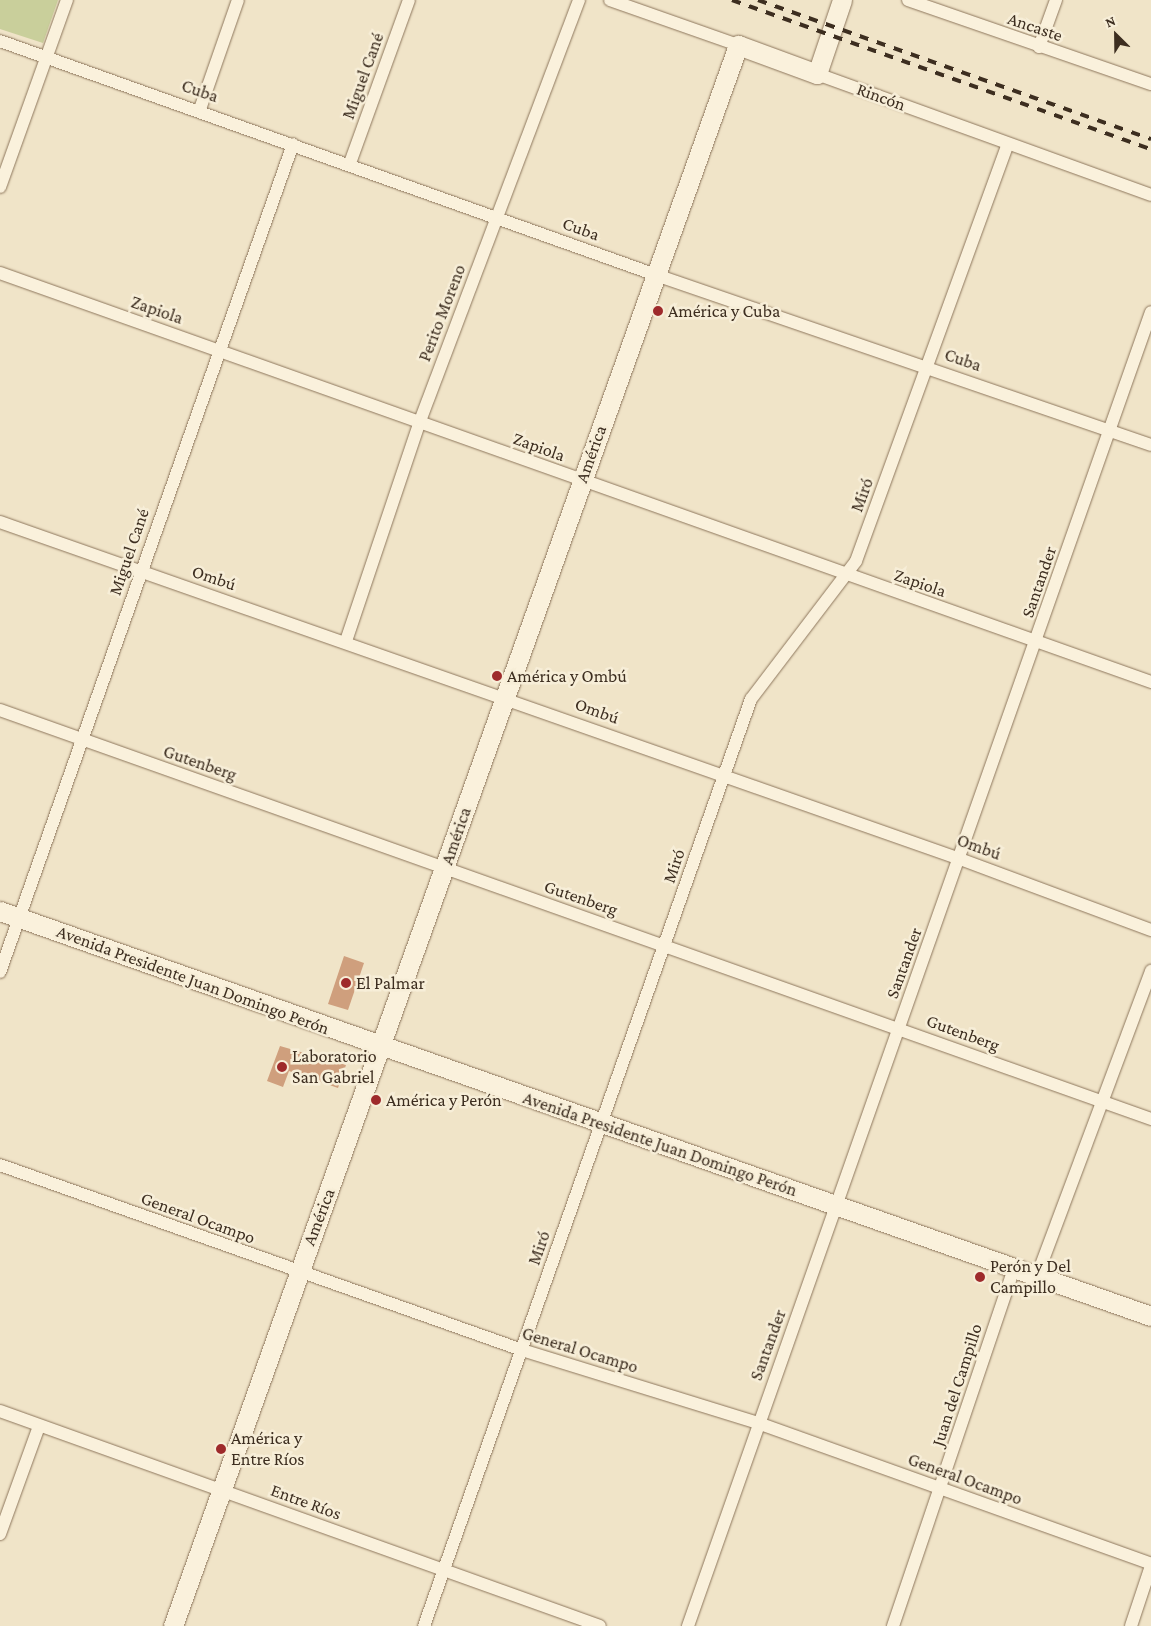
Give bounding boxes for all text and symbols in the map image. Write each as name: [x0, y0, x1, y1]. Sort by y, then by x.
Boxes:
street label: Ancaste: [1005, 8, 1065, 46]
north arrow: [1091, 10, 1141, 60]
text: N: [1103, 12, 1118, 30]
street label: Miguel Cané: [337, 30, 389, 122]
street label: Cuba: [179, 75, 221, 107]
street label: Rincón: [854, 78, 908, 116]
street label: Cuba: [560, 212, 602, 246]
street label: Perito Moreno: [414, 261, 470, 365]
street label: Zapiola: [128, 291, 186, 329]
place label: América y Cuba: [668, 300, 780, 322]
marker: América y Cuba: [652, 305, 664, 317]
street label: Cuba: [942, 344, 984, 376]
street label: América: [571, 422, 611, 486]
street label: Zapiola: [510, 428, 568, 466]
street label: Miró: [846, 475, 878, 515]
street label: Miguel Cané: [104, 506, 154, 598]
street label: Santander: [1017, 543, 1061, 621]
street label: Ombú: [189, 560, 239, 596]
street label: Zapiola: [891, 564, 949, 602]
place label: América y Ombú: [507, 665, 627, 687]
marker: América y Ombú: [491, 670, 503, 682]
street label: Ombú: [572, 693, 622, 729]
street label: Gutenberg: [160, 740, 240, 786]
street label: América: [436, 804, 476, 868]
street label: Ombú: [954, 829, 1004, 865]
street label: Miró: [658, 846, 690, 886]
street label: Gutenberg: [541, 875, 621, 921]
street label: Avenida Presidente Juan Domingo Perón: [54, 921, 332, 1039]
street label: Santander: [881, 925, 927, 1001]
place label: El Palmar: [356, 972, 425, 994]
marker: El Palmar: [340, 977, 352, 989]
street label: Gutenberg: [923, 1010, 1003, 1056]
place label: Laboratorio San Gabriel: [292, 1046, 377, 1088]
marker: Laboratorio San Gabriel: [276, 1061, 288, 1073]
street label: Avenida Presidente Juan Domingo Perón: [520, 1087, 800, 1201]
place label: América y Perón: [386, 1089, 502, 1111]
marker: América y Perón: [370, 1094, 382, 1106]
street label: América: [298, 1185, 340, 1249]
street label: General Ocampo: [138, 1187, 258, 1249]
street label: Miró: [523, 1228, 555, 1268]
place label: Perón y Del Campillo: [990, 1256, 1071, 1298]
marker: Perón y Del Campillo: [974, 1271, 986, 1283]
street label: Santander: [745, 1307, 791, 1383]
street label: Juan del Campillo: [927, 1321, 987, 1449]
street label: General Ocampo: [519, 1322, 641, 1378]
place label: América y Entre Ríos: [231, 1428, 304, 1470]
marker: América y Entre Ríos: [215, 1443, 227, 1455]
street label: General Ocampo: [905, 1448, 1025, 1510]
street label: Entre Ríos: [268, 1479, 344, 1525]

